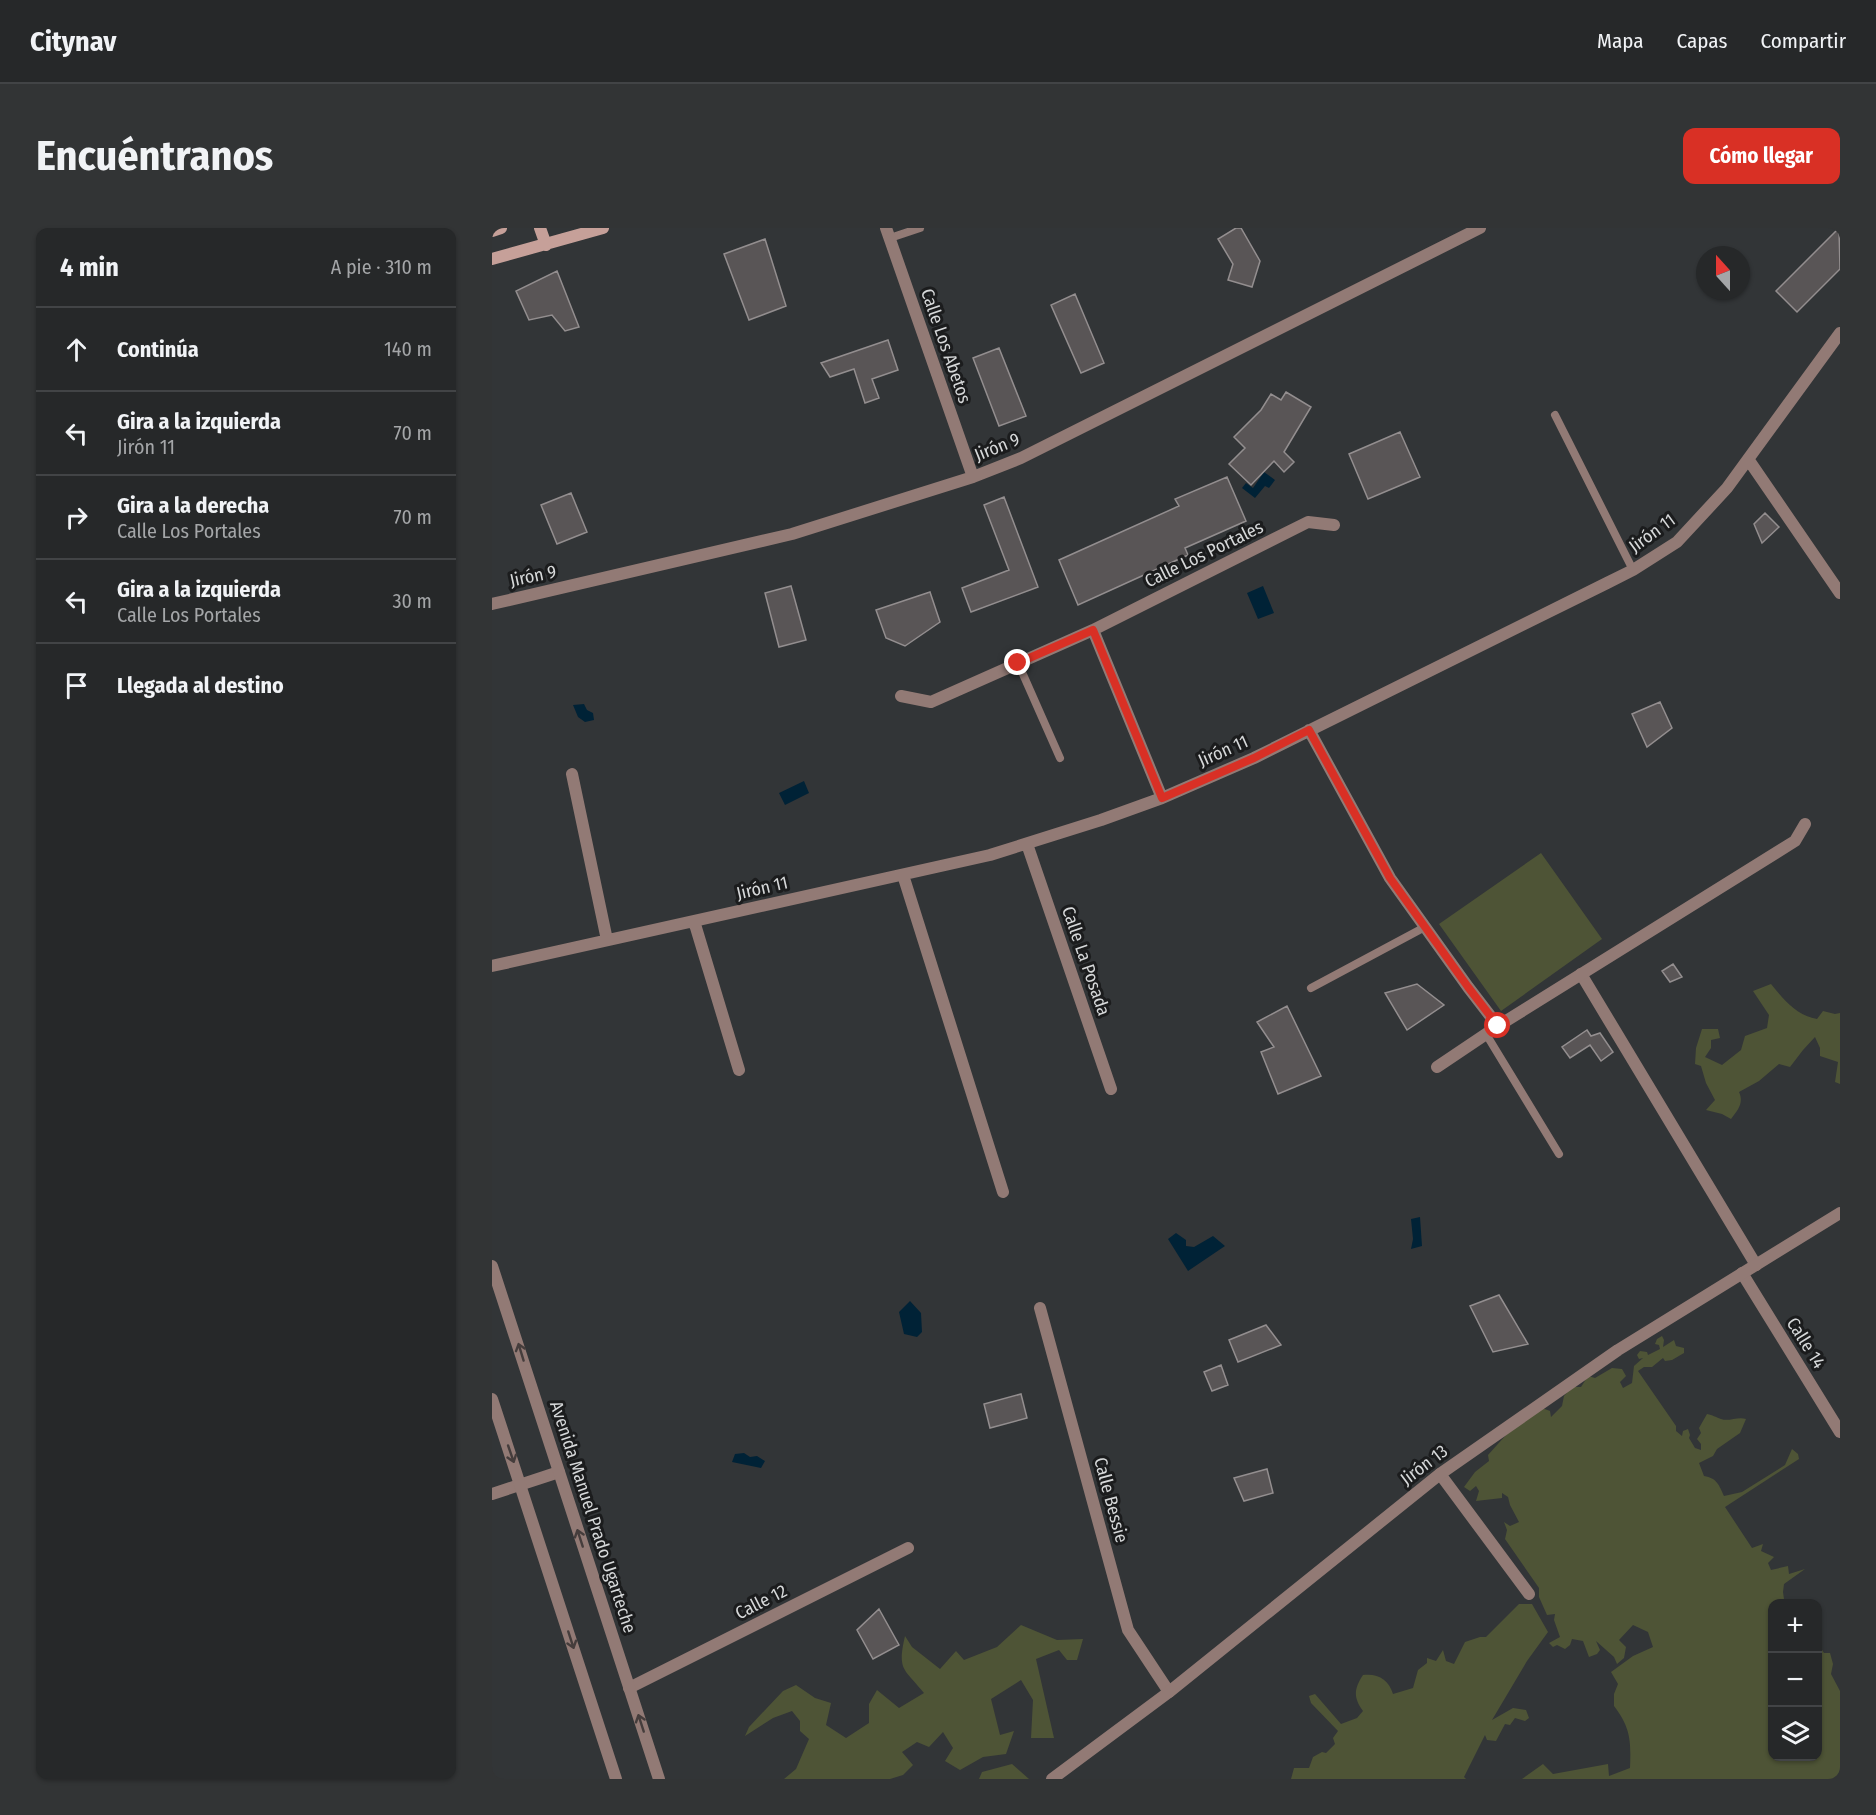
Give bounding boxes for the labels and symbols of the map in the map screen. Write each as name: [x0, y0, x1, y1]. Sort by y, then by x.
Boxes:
north arrow: [1696, 246, 1750, 300]
street label: Calle Los Abetos: [916, 286, 976, 407]
street label: Jirón 9: [971, 428, 1023, 466]
street label: Jirón 11: [1624, 509, 1680, 557]
street label: Calle Los Portales: [1141, 516, 1267, 592]
street label: Jirón 9: [508, 560, 558, 592]
route end: [1004, 649, 1030, 675]
street label: Jirón 11: [1195, 730, 1251, 772]
street label: Jirón 11: [734, 871, 790, 905]
street label: Calle La Posada: [1057, 903, 1115, 1019]
route start: [1484, 1012, 1510, 1038]
street label: Calle 14: [1782, 1313, 1830, 1373]
one-way arrow: [515, 1343, 526, 1362]
street label: Avenida Manuel Prado Ugarteche: [545, 1398, 641, 1636]
street label: Jirón 13: [1396, 1440, 1452, 1490]
one-way arrow: [506, 1444, 517, 1463]
street label: Calle Bessie: [1089, 1455, 1133, 1545]
one-way arrow: [574, 1529, 585, 1548]
street label: Calle 12: [731, 1580, 791, 1624]
one-way arrow: [566, 1630, 577, 1649]
one-way arrow: [635, 1714, 646, 1733]

